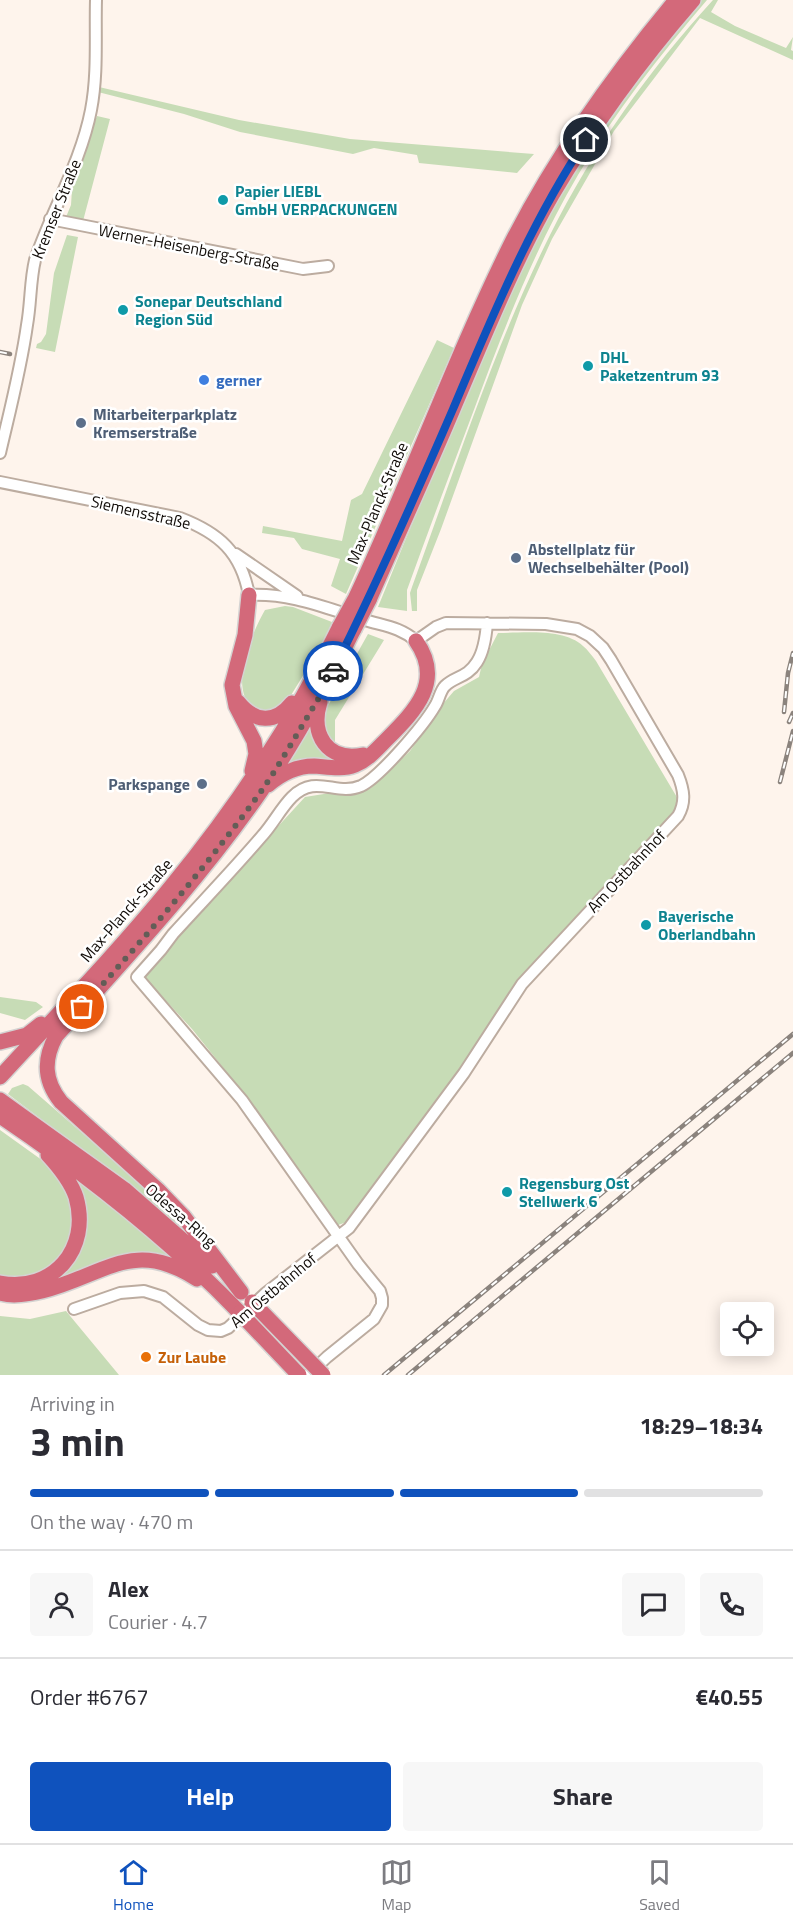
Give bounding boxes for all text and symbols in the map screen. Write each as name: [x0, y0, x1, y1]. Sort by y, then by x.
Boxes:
pin: [560, 114, 611, 165]
icon: home: [569, 123, 602, 156]
street label: Kremser Straße: [25, 156, 87, 262]
place label: Papier LIEBL GmbH VERPACKUNGEN: [235, 179, 398, 221]
marker: Papier LIEBL GmbH VERPACKUNGEN: [216, 193, 230, 207]
street label: Werner-Heisenberg-Straße: [96, 218, 282, 276]
place label: Sonepar Deutschland Region Süd: [135, 289, 282, 331]
marker: Sonepar Deutschland Region Süd: [116, 303, 130, 317]
place label: DHL Paketzentrum 93: [600, 345, 719, 387]
marker: DHL Paketzentrum 93: [581, 359, 595, 373]
place label: gerner: [216, 368, 262, 392]
marker: gerner: [197, 373, 211, 387]
place label: Mitarbeiterparkplatz Kremserstraße: [93, 402, 237, 444]
marker: Mitarbeiterparkplatz Kremserstraße: [74, 416, 88, 430]
street label: Max-Planck-Straße: [340, 438, 414, 568]
street label: Siemensstraße: [89, 489, 193, 535]
place label: Abstellplatz für Wechselbehälter (Pool): [528, 537, 689, 579]
marker: Abstellplatz für Wechselbehälter (Pool): [509, 551, 523, 565]
courier: [303, 641, 363, 701]
icon: car: [317, 655, 350, 688]
place label: Parkspange: [108, 772, 190, 796]
marker: Parkspange: [195, 777, 209, 791]
street label: Am Ostbahnhof: [581, 824, 671, 918]
street label: Max-Planck-Straße: [74, 853, 178, 967]
place label: Bayerische Oberlandbahn: [658, 904, 756, 946]
marker: Bayerische Oberlandbahn: [639, 918, 653, 932]
pin: [56, 981, 107, 1032]
icon: bag: [65, 990, 98, 1023]
place label: Regensburg Ost Stellwerk 6: [519, 1171, 630, 1213]
street label: Odessa-Ring: [140, 1177, 222, 1253]
marker: Regensburg Ost Stellwerk 6: [500, 1185, 514, 1199]
street label: Am Ostbahnhof: [225, 1246, 322, 1333]
map controls: [720, 1302, 774, 1356]
button: locate: [720, 1302, 774, 1356]
place label: Zur Laube: [158, 1345, 226, 1369]
marker: Zur Laube: [139, 1350, 153, 1364]
text: Arriving in: [30, 1388, 115, 1419]
text: 18:29–18:34: [640, 1409, 763, 1443]
text: 3 min: [30, 1412, 125, 1471]
text: On the way · 470 m: [30, 1506, 193, 1537]
text: Alex: [108, 1572, 149, 1606]
button: person: [30, 1573, 93, 1636]
button: chat: [622, 1573, 685, 1636]
button: phone: [700, 1573, 763, 1636]
text: Courier · 4.7: [108, 1606, 208, 1637]
text: Order #6767: [30, 1680, 149, 1714]
text: €40.55: [696, 1680, 763, 1714]
button: Help: [30, 1762, 391, 1831]
button: Share: [403, 1762, 763, 1831]
tab: Home: [113, 1856, 154, 1916]
tab: Map: [380, 1856, 413, 1916]
tab: Saved: [639, 1856, 680, 1916]

